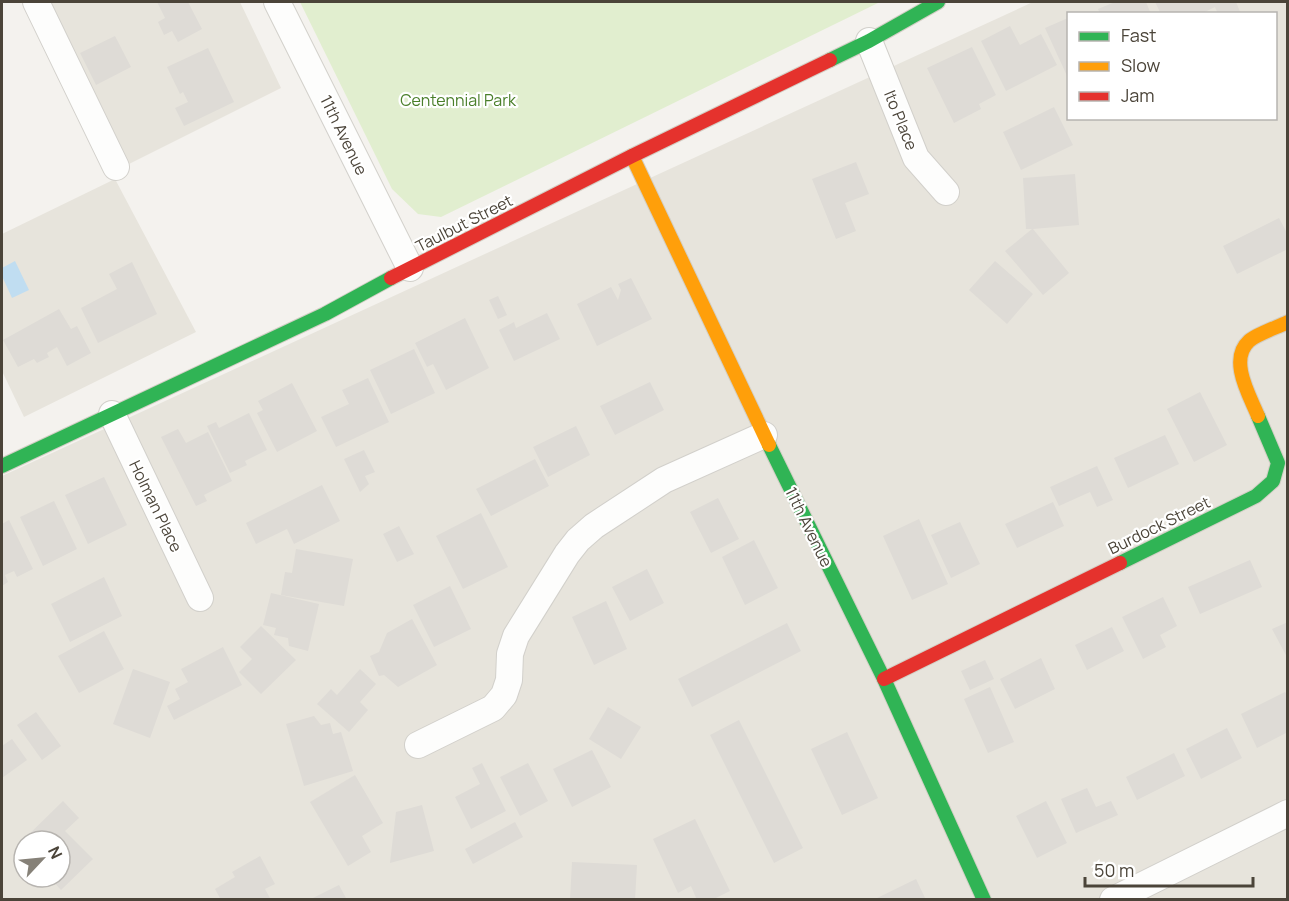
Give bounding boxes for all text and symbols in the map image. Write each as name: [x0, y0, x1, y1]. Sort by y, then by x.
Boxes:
legend: [1067, 12, 1277, 120]
text: Fast: [1121, 23, 1156, 47]
text: Slow: [1121, 53, 1161, 77]
text: Jam: [1121, 83, 1155, 107]
street label: Ito Place: [879, 87, 923, 153]
park label: Centennial Park: [400, 89, 517, 111]
street label: 11th Avenue: [315, 91, 373, 179]
street label: Taulbut Street: [412, 189, 516, 257]
street label: Holman Place: [124, 456, 188, 556]
street label: 11th Avenue: [780, 483, 838, 571]
street label: Burdock Street: [1104, 491, 1214, 559]
north arrow: [12, 829, 72, 889]
text: N: [43, 842, 68, 862]
scale bar: [1085, 850, 1253, 888]
text: 50 m: [1094, 858, 1134, 882]

